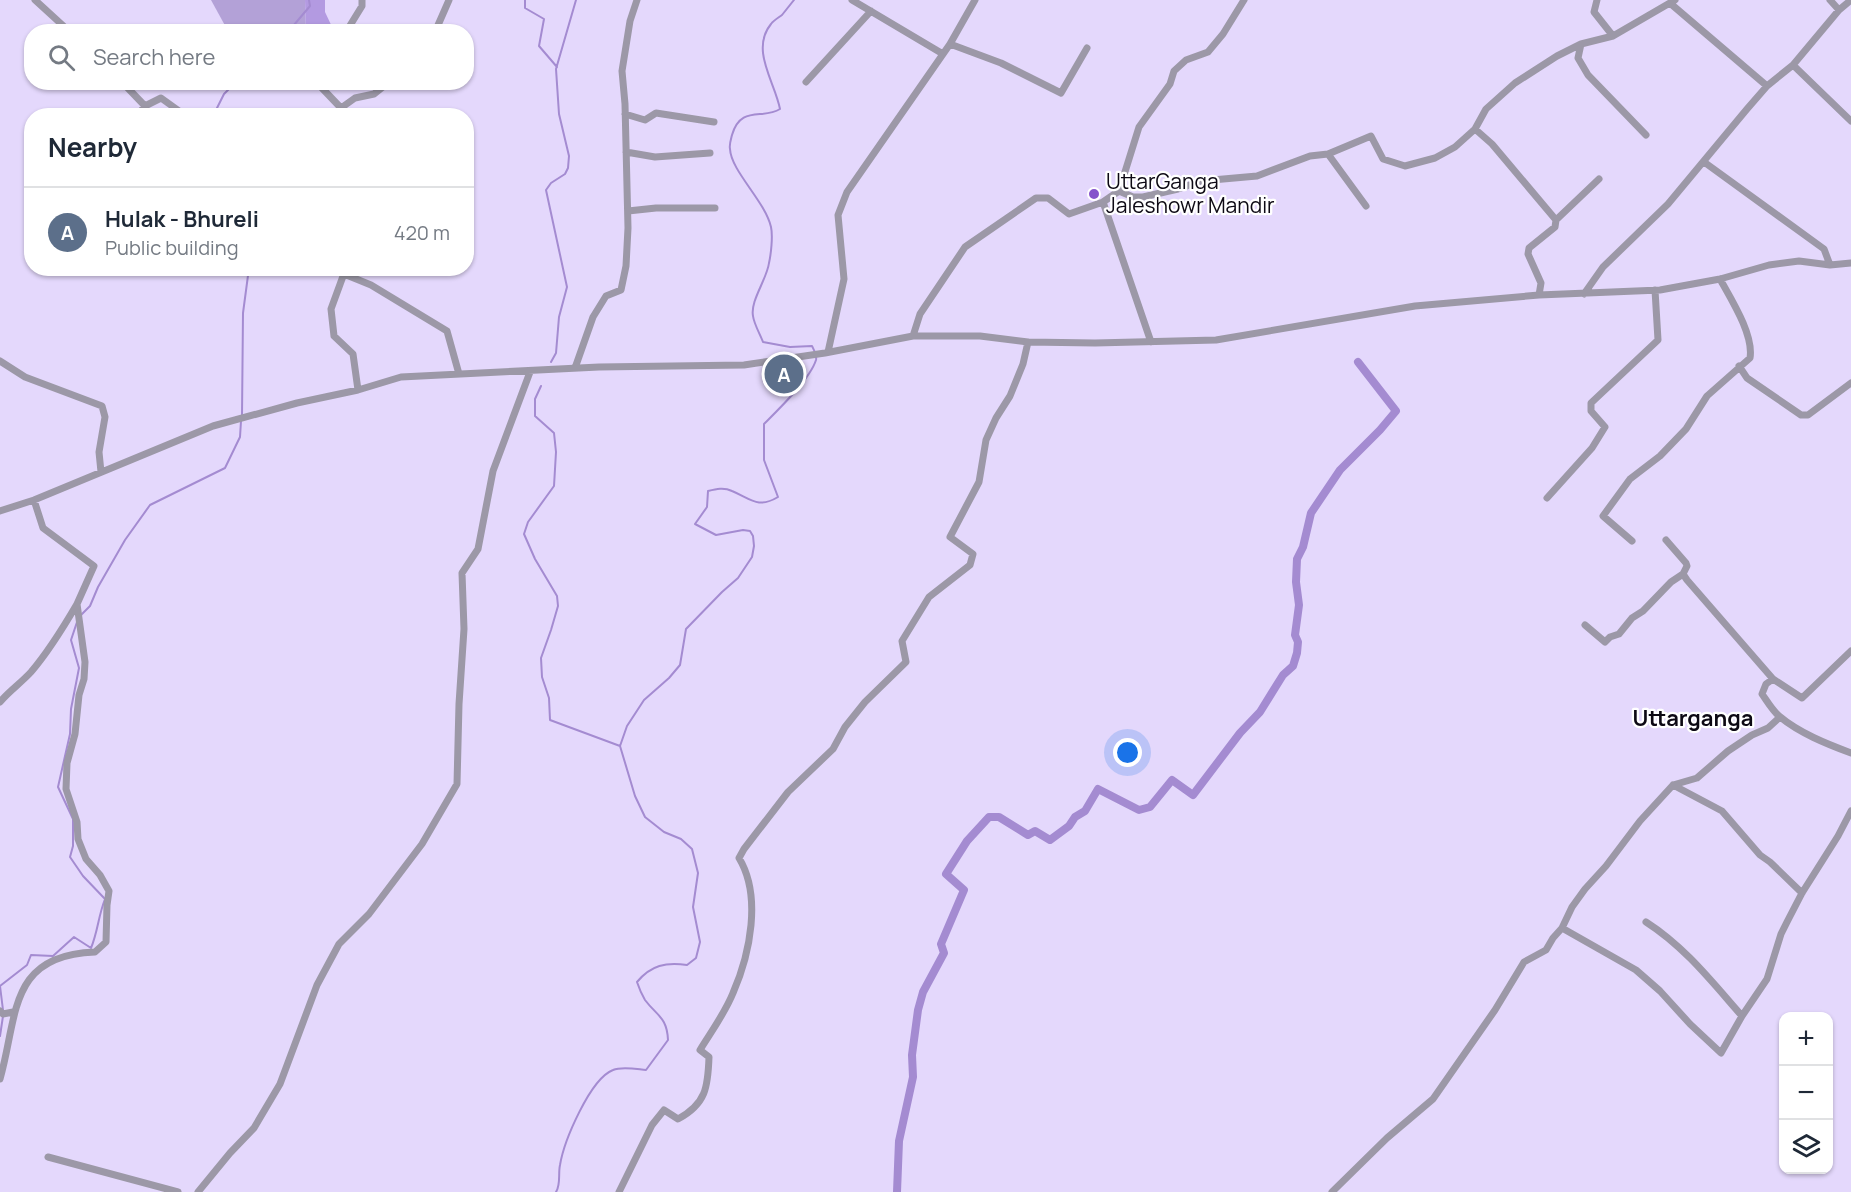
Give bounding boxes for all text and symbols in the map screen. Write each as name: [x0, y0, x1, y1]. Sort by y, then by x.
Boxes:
search box: [24, 24, 474, 90]
icon: search: [45, 41, 78, 74]
text: Search here: [93, 42, 215, 72]
text: Nearby: [48, 129, 137, 165]
place label: UttarGanga Jaleshowr Mandir: [1106, 167, 1275, 219]
marker: UttarGanga Jaleshowr Mandir: [1087, 187, 1101, 201]
text: Hulak - Bhureli: [105, 204, 259, 234]
text: A: [61, 219, 74, 246]
text: 420 m: [394, 219, 450, 246]
text: Public building: [105, 234, 239, 261]
pin: A: [764, 352, 804, 397]
district label: Uttarganga: [1633, 703, 1753, 733]
your location: [1113, 738, 1142, 767]
map controls: [1779, 1012, 1833, 1174]
button: +: [1779, 1012, 1833, 1066]
button: −: [1779, 1066, 1833, 1120]
button: layers: [1779, 1120, 1833, 1174]

